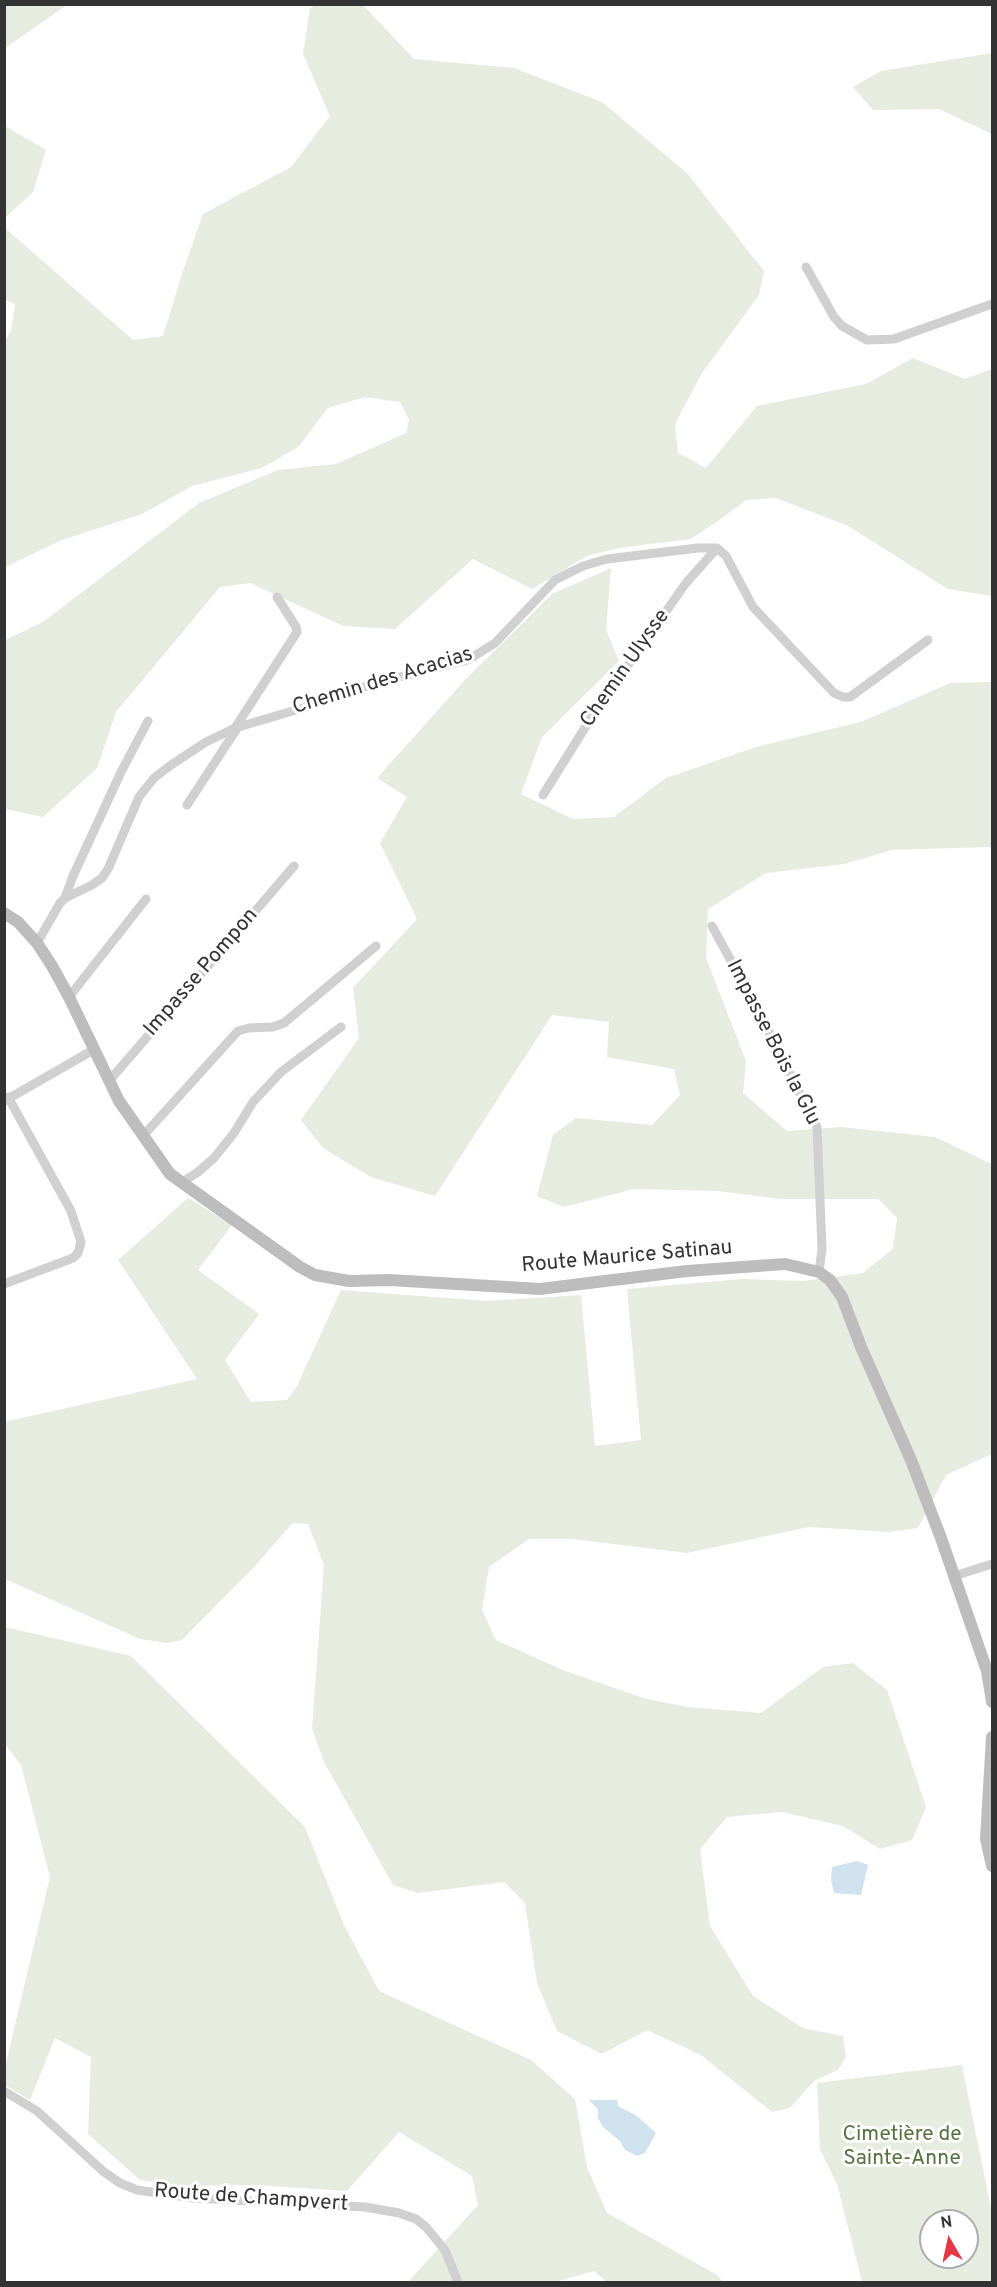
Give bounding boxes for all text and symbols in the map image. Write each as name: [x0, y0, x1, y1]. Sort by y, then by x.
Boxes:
street label: Chemin Ulysse: [576, 605, 676, 733]
street label: Chemin des Acacias: [290, 643, 476, 721]
street label: Impasse Pompon: [140, 904, 264, 1042]
street label: Impasse Bois la Glu: [719, 956, 825, 1130]
street label: Route Maurice Satinau: [521, 1236, 733, 1280]
park label: Cimetière de Sainte-Anne: [842, 2123, 962, 2173]
street label: Route de Champvert: [153, 2180, 349, 2218]
north arrow: [919, 2209, 979, 2269]
text: N: [939, 2212, 954, 2234]

